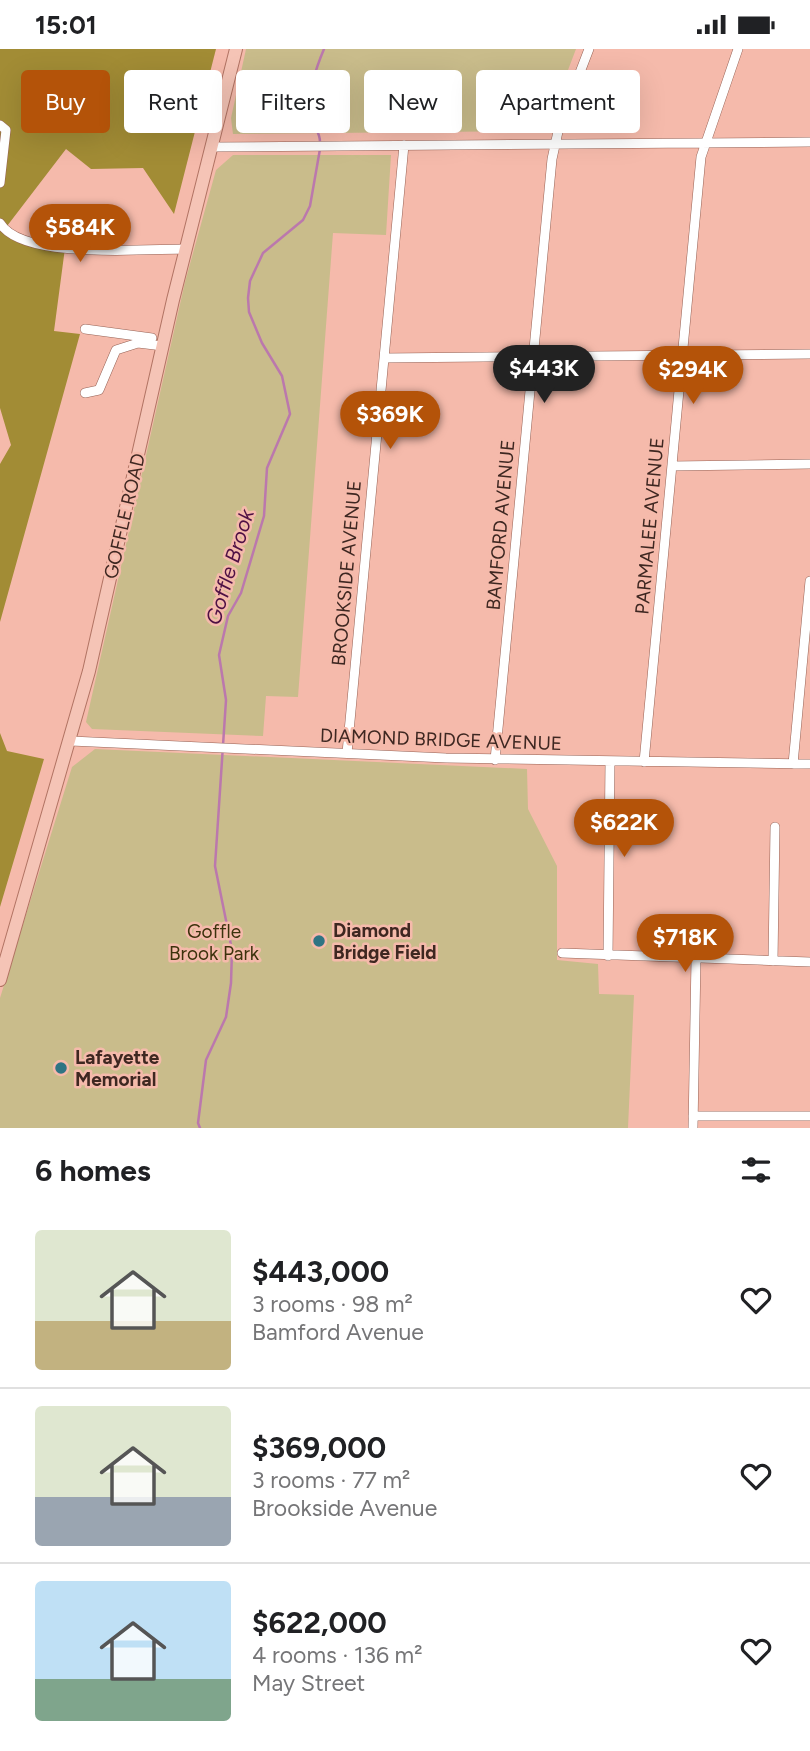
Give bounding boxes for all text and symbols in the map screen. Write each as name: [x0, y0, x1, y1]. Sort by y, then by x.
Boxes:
text: 15:01: [35, 9, 97, 41]
chip: Buy: [21, 70, 110, 133]
chip: Rent: [124, 70, 222, 133]
chip: Filters: [236, 70, 350, 133]
chip: New: [364, 70, 462, 133]
chip: Apartment: [476, 70, 640, 133]
pin: $584K: [31, 205, 129, 264]
text: $584K: [45, 213, 115, 241]
pin: $443K: [495, 345, 593, 405]
pin: $294K: [644, 347, 742, 406]
text: $443K: [509, 354, 579, 382]
text: $294K: [658, 355, 728, 383]
pin: $369K: [341, 391, 439, 451]
text: $369K: [356, 400, 424, 428]
street label: PARMALEE AVENUE: [630, 437, 669, 616]
street label: BAMFORD AVENUE: [482, 439, 519, 611]
street label: GOFFLE ROAD: [99, 451, 150, 581]
street label: BROOKSIDE AVENUE: [327, 479, 366, 667]
water label: Goffle Brook: [200, 505, 259, 628]
street label: DIAMOND BRIDGE AVENUE: [319, 724, 562, 755]
pin: $622K: [575, 799, 673, 859]
text: $622K: [590, 808, 658, 836]
pin: $718K: [636, 915, 734, 974]
place label: Diamond Bridge Field: [333, 919, 437, 964]
park label: Goffle Brook Park: [169, 920, 260, 965]
text: $718K: [653, 923, 717, 951]
marker: Diamond Bridge Field: [311, 933, 327, 949]
place label: Lafayette Memorial: [75, 1046, 160, 1091]
marker: Lafayette Memorial: [53, 1060, 69, 1076]
icon: filters: [737, 1151, 775, 1189]
text: 6 homes: [35, 1152, 151, 1189]
text: $443,000: [252, 1253, 389, 1290]
icon: home: [91, 1258, 175, 1342]
icon: heart: [737, 1281, 775, 1319]
text: 3 rooms · 98 m²: [252, 1290, 413, 1318]
text: Bamford Avenue: [252, 1318, 424, 1346]
text: $369,000: [252, 1429, 386, 1466]
icon: home: [91, 1434, 175, 1518]
icon: heart: [737, 1457, 775, 1495]
text: 3 rooms · 77 m²: [252, 1466, 410, 1494]
text: Brookside Avenue: [252, 1494, 437, 1522]
text: $622,000: [252, 1604, 387, 1641]
icon: home: [91, 1609, 175, 1693]
icon: heart: [737, 1632, 775, 1670]
text: 4 rooms · 136 m²: [252, 1641, 423, 1669]
text: May Street: [252, 1669, 365, 1697]

